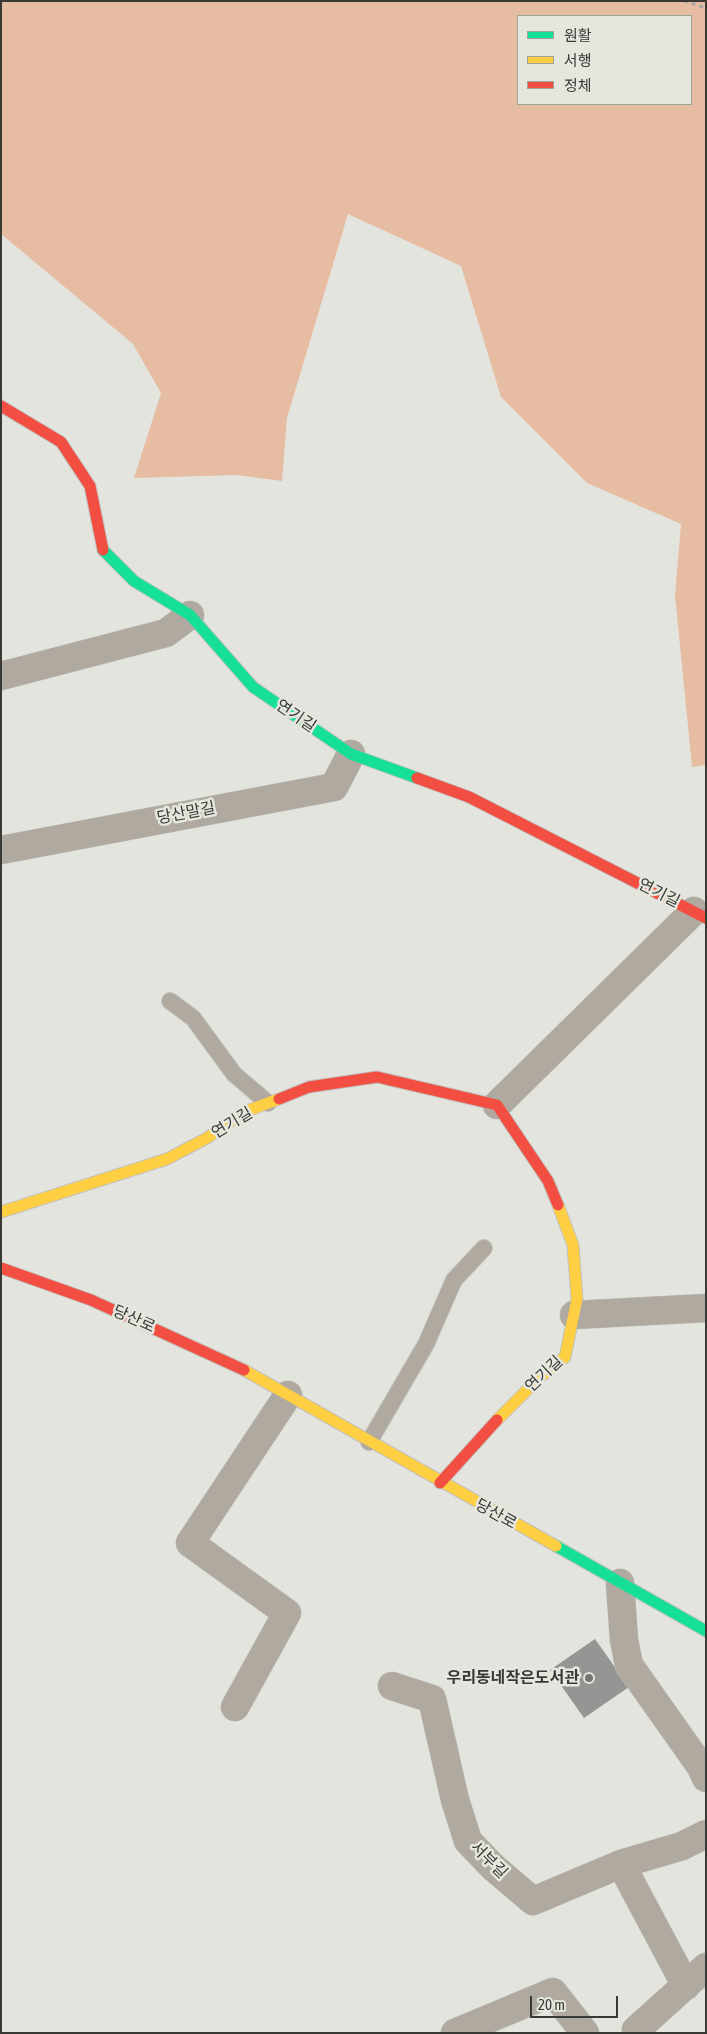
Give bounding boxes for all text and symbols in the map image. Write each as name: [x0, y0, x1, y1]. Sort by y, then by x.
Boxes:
legend: [517, 15, 692, 105]
text: 원활: [564, 27, 592, 44]
text: 서행: [564, 52, 592, 69]
text: 정체: [564, 77, 592, 94]
street label: 연기길: [272, 696, 320, 736]
street label: 당산말길: [155, 798, 217, 828]
street label: 연기길: [635, 874, 683, 912]
street label: 연기길: [208, 1103, 256, 1143]
street label: 당산로: [110, 1301, 158, 1337]
street label: 연기길: [521, 1352, 567, 1396]
street label: 당산로: [472, 1495, 520, 1533]
place label: 우리동네작은도서관: [447, 1668, 579, 1688]
marker: 우리동네작은도서관: [583, 1672, 595, 1684]
street label: 서부길: [467, 1838, 511, 1882]
scale bar: [532, 1986, 620, 2018]
text: 20 m: [538, 1996, 565, 2013]

